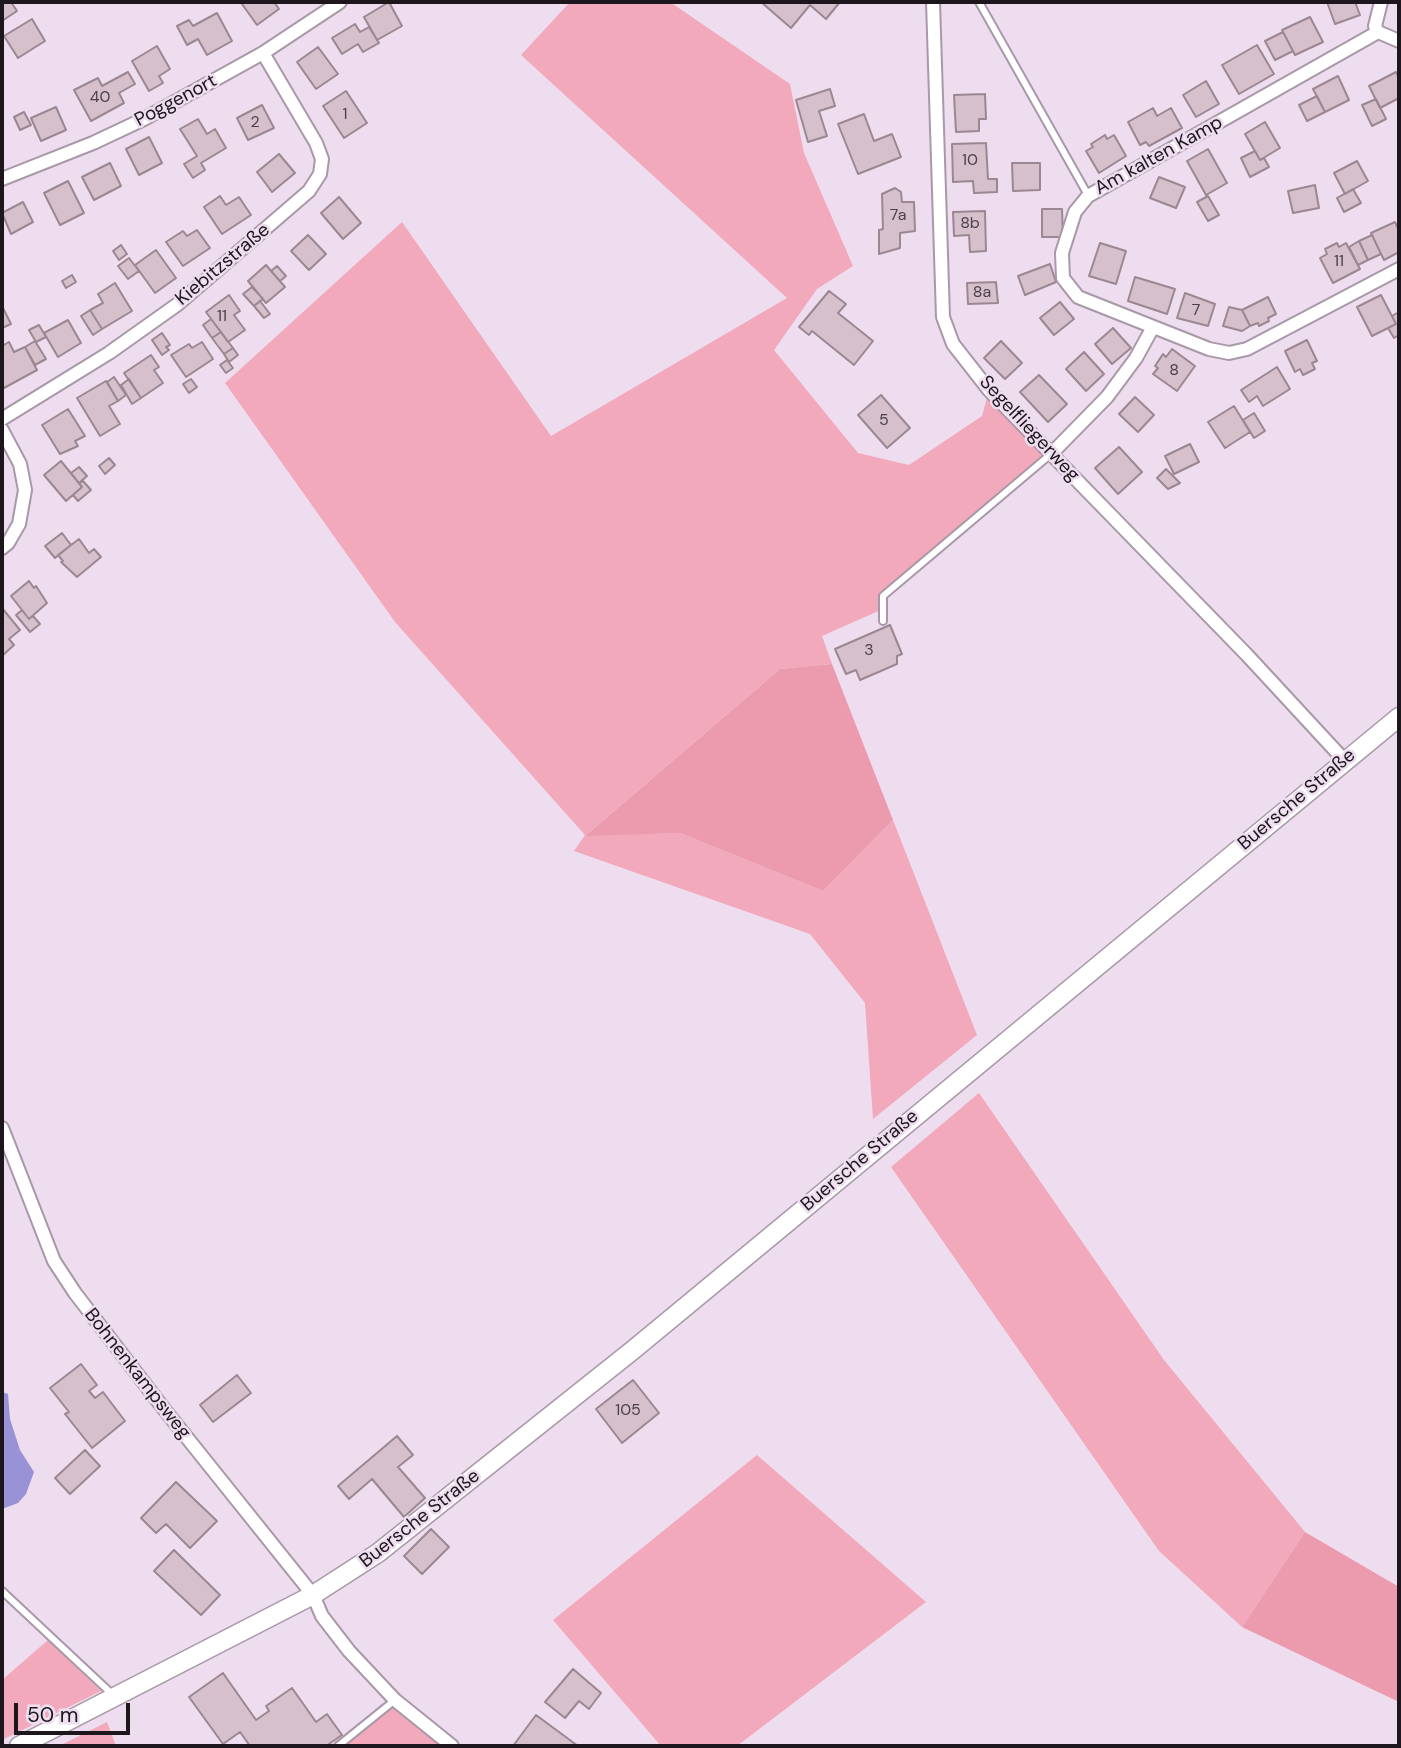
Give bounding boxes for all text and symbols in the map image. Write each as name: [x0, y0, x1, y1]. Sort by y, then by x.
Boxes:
street label: Poggenort: [131, 70, 221, 132]
house number: 40: [90, 88, 110, 108]
house number: 1: [343, 105, 347, 125]
street label: Am kalten Kamp: [1091, 112, 1227, 200]
house number: 2: [250, 113, 260, 133]
house number: 10: [962, 151, 978, 171]
house number: 7a: [890, 206, 906, 226]
house number: 8b: [960, 214, 980, 234]
street label: Kiebitzstraße: [171, 219, 275, 311]
house number: 11: [1334, 252, 1344, 272]
house number: 8a: [973, 283, 991, 303]
house number: 7: [1192, 301, 1200, 321]
house number: 11: [217, 307, 227, 327]
house number: 8: [1169, 361, 1179, 381]
street label: Segelfliegerweg: [974, 371, 1084, 487]
house number: 5: [879, 411, 889, 431]
house number: 3: [864, 641, 874, 661]
street label: Buersche Straße: [1234, 744, 1360, 856]
street label: Buersche Straße: [797, 1105, 923, 1217]
street label: Bohnenkampsweg: [79, 1304, 195, 1444]
house number: 105: [615, 1401, 641, 1421]
street label: Buersche Straße: [355, 1465, 485, 1573]
scale bar: [18, 1688, 133, 1732]
text: 50 m: [27, 1701, 78, 1729]

